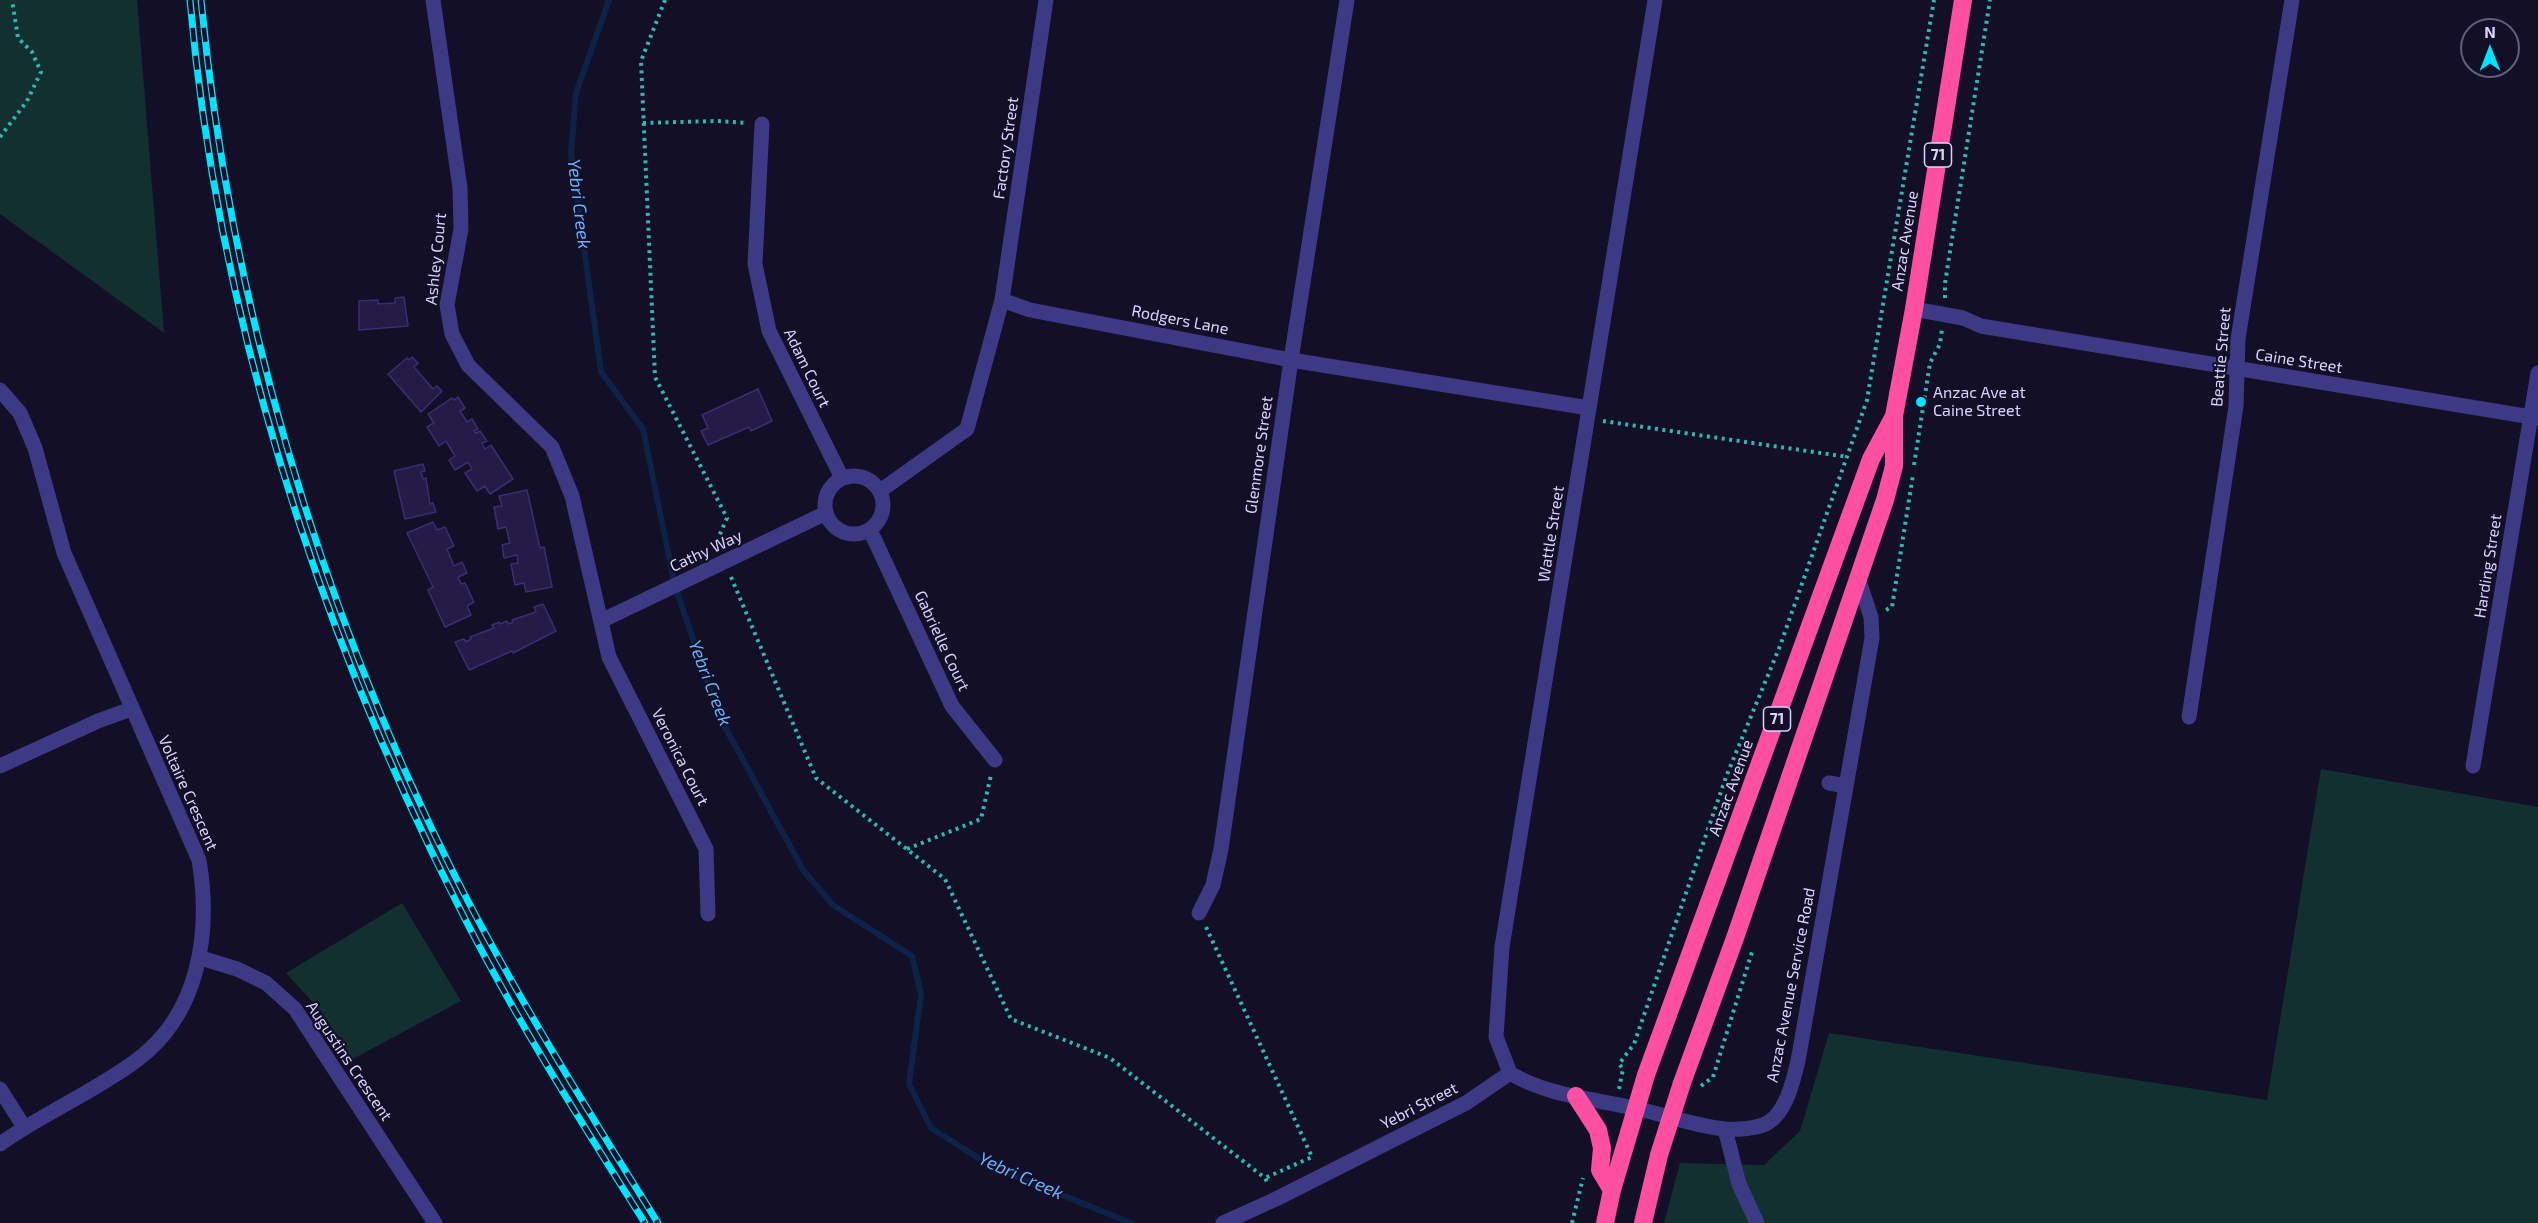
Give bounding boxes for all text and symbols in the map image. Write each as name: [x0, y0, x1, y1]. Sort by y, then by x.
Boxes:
north arrow: [2460, 18, 2520, 78]
text: N: [2484, 22, 2496, 41]
street label: Factory Street: [989, 96, 1023, 200]
road number: 71: [1924, 143, 1952, 167]
water label: Yebri Creek: [563, 158, 595, 250]
street label: Anzac Avenue: [1888, 190, 1922, 292]
street label: Ashley Court: [422, 212, 450, 306]
street label: Rodgers Lane: [1130, 301, 1230, 339]
street label: Beattie Street: [2207, 306, 2235, 408]
street label: Adam Court: [780, 325, 834, 411]
street label: Caine Street: [2254, 345, 2344, 377]
place label: Anzac Ave at Caine Street: [1933, 383, 2026, 421]
street label: Glenmore Street: [1241, 395, 1277, 515]
marker: Anzac Ave at Caine Street: [1914, 395, 1928, 409]
street label: Wattle Street: [1534, 484, 1568, 584]
street label: Harding Street: [2470, 513, 2506, 619]
street label: Cathy Way: [667, 526, 745, 576]
street label: Gabrielle Court: [910, 588, 974, 694]
water label: Yebri Creek: [684, 637, 736, 729]
street label: Veronica Court: [647, 705, 713, 809]
road number: 71: [1764, 707, 1790, 731]
street label: Voltaire Crescent: [154, 733, 222, 853]
street label: Anzac Avenue: [1705, 737, 1757, 839]
street label: Anzac Avenue Service Road: [1763, 886, 1819, 1084]
street label: Augustins Crescent: [302, 998, 396, 1124]
street label: Yebri Street: [1377, 1078, 1461, 1134]
water label: Yebri Creek: [975, 1148, 1067, 1204]

